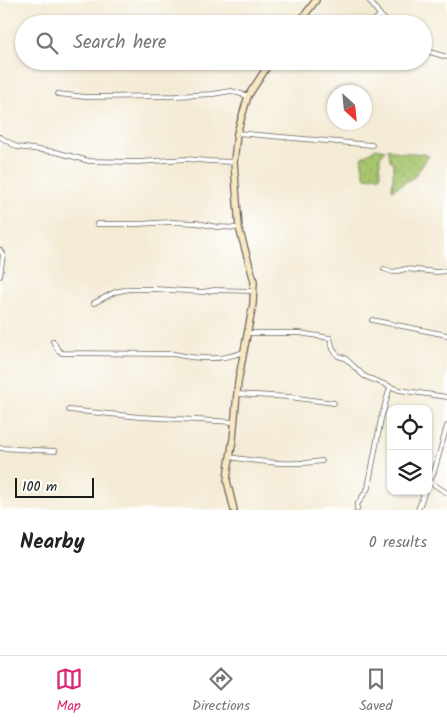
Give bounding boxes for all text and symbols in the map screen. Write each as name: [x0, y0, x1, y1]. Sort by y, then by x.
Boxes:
search box: [15, 15, 432, 70]
text: Search here: [73, 28, 167, 58]
icon: search: [33, 29, 61, 57]
north arrow: [327, 85, 372, 130]
map controls: [387, 405, 432, 495]
button: locate: [387, 405, 432, 450]
button: layers: [387, 450, 432, 495]
scale bar: [15, 475, 94, 498]
text: 100 m: [22, 476, 57, 498]
text: Nearby: [20, 526, 85, 559]
text: 0 results: [369, 530, 427, 555]
tab: Map: [55, 665, 83, 717]
tab: Directions: [192, 665, 250, 717]
tab: Saved: [359, 665, 392, 717]

